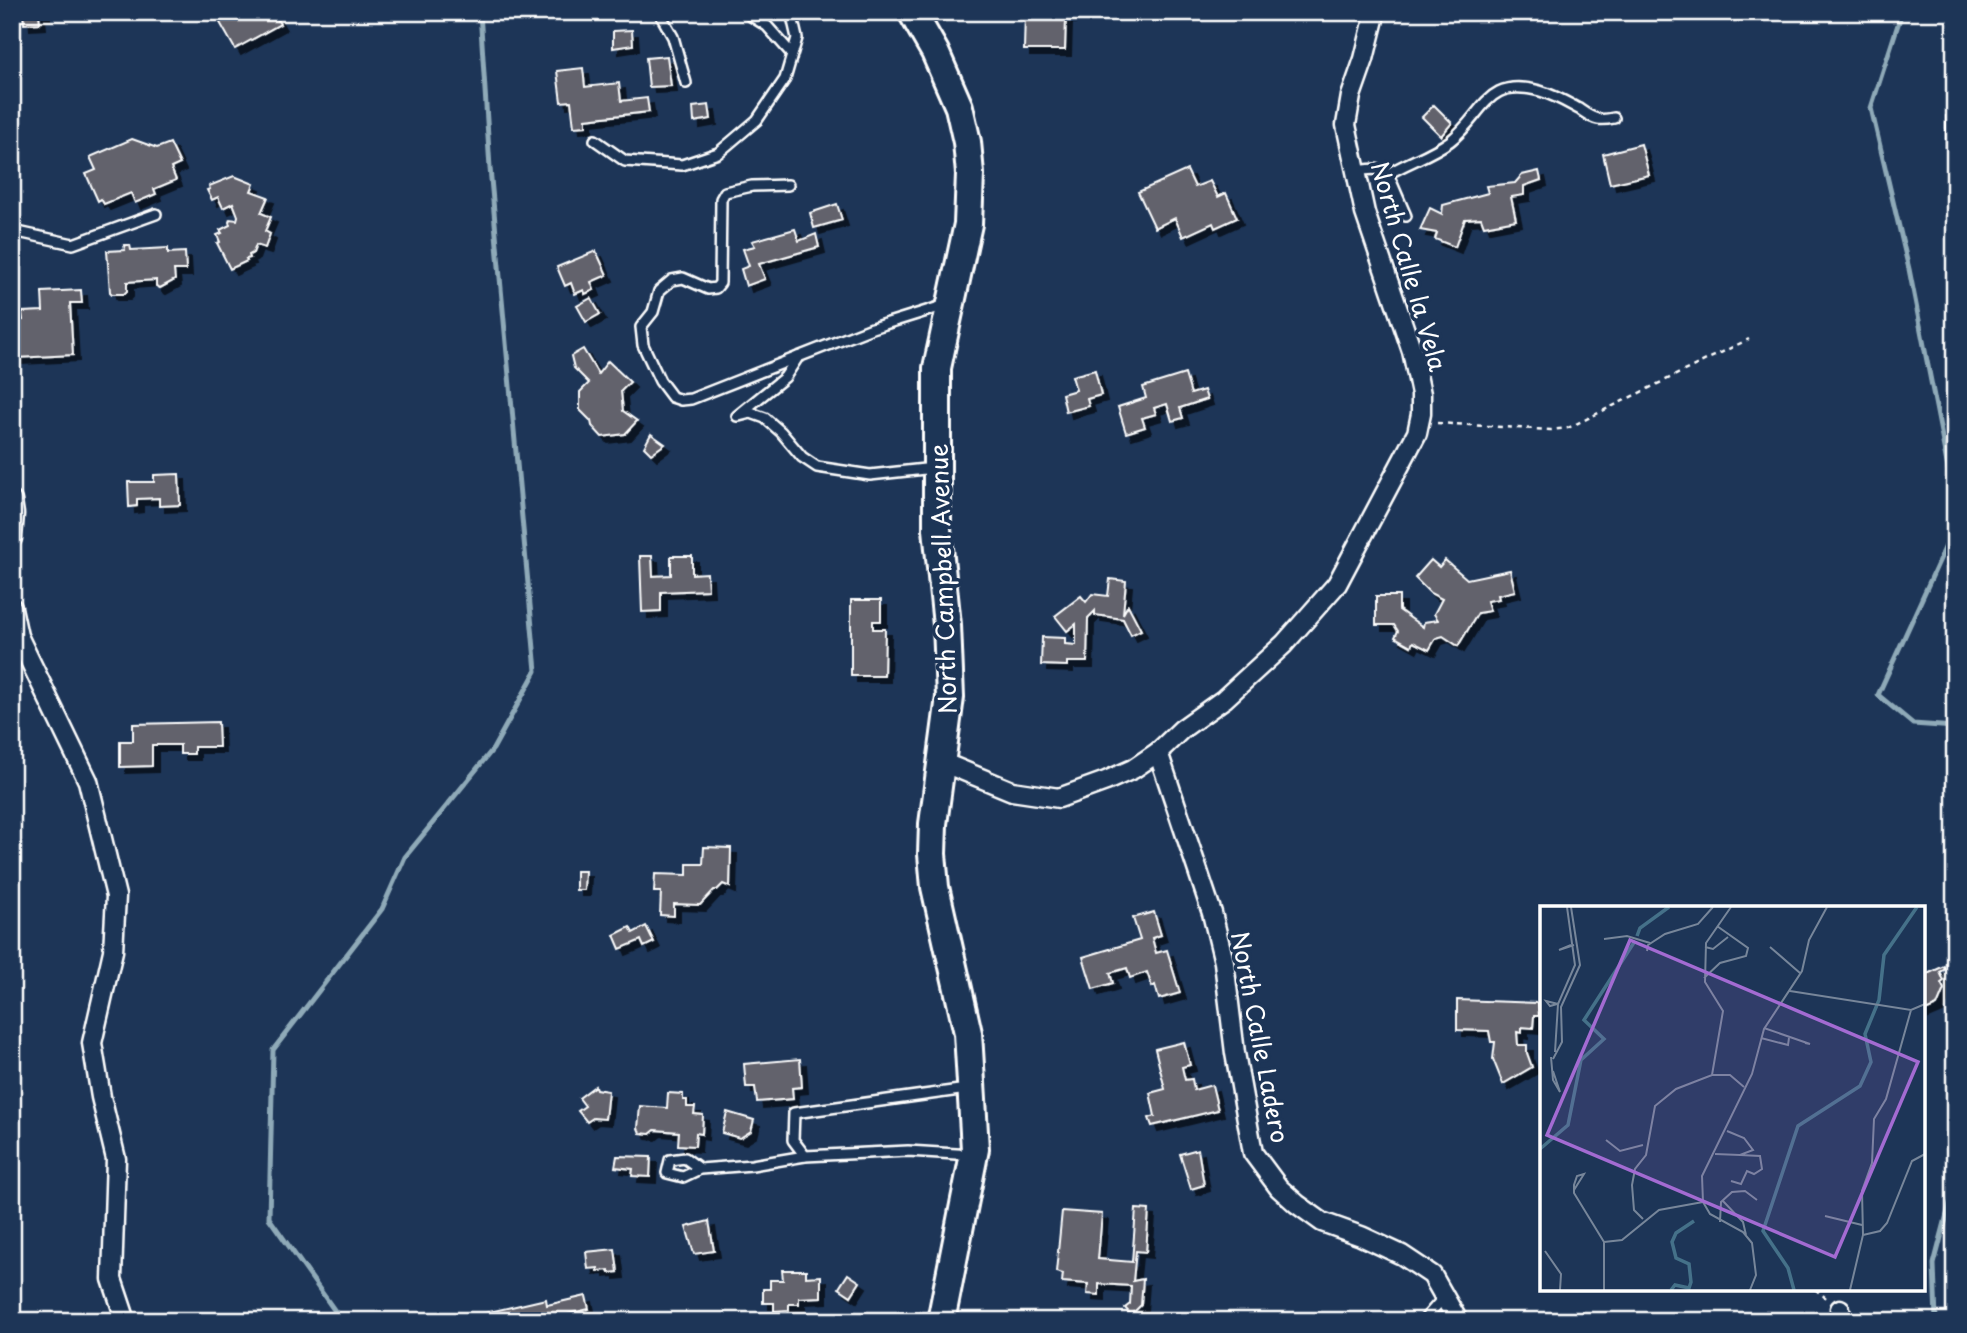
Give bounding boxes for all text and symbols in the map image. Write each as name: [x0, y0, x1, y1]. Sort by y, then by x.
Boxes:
street label: North Calle la Vela: [1363, 157, 1457, 375]
street label: North Campbell Avenue: [919, 443, 965, 715]
inset map: [1540, 906, 1925, 1291]
street label: North Calle Ladero: [1223, 928, 1299, 1146]

